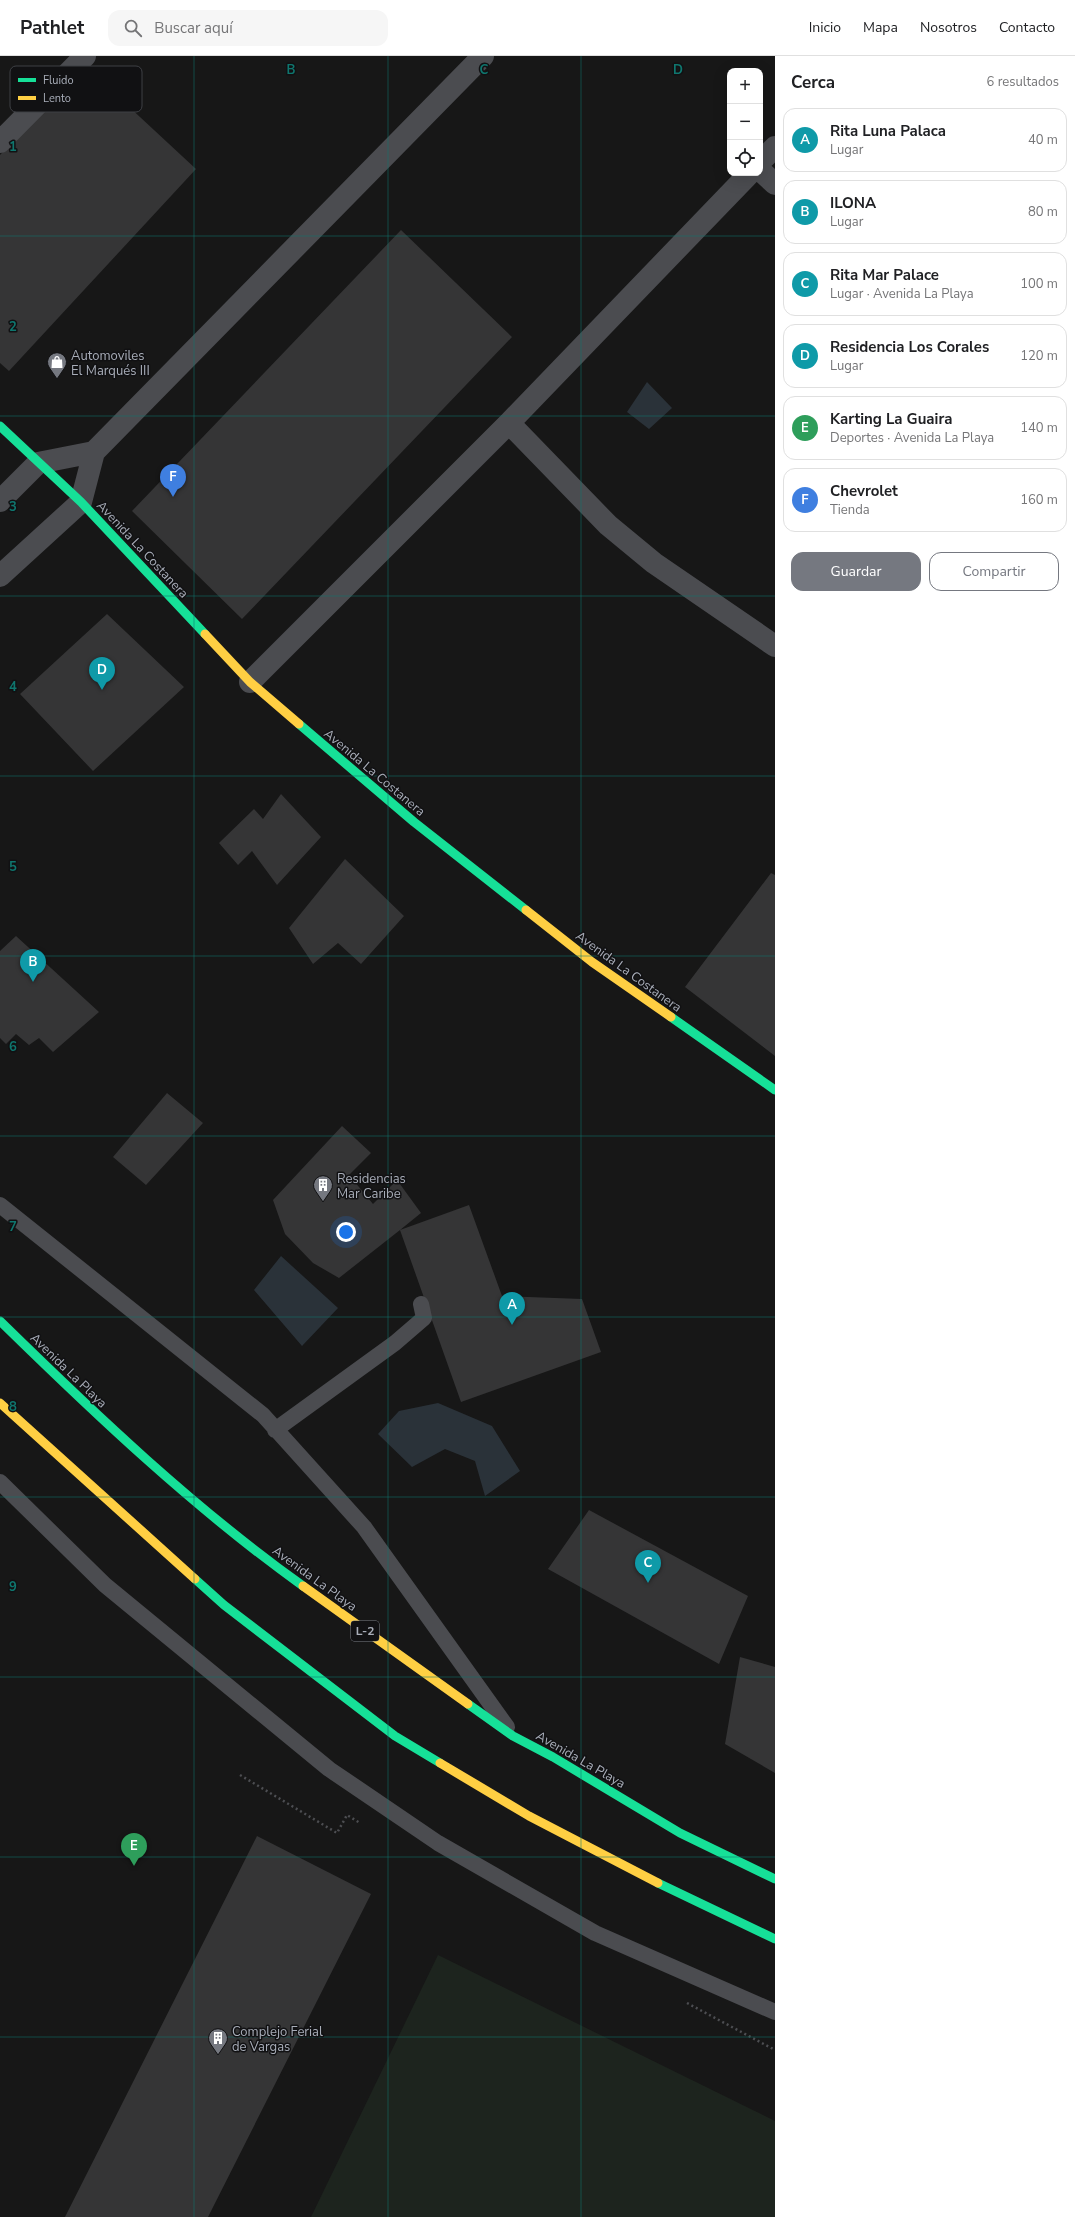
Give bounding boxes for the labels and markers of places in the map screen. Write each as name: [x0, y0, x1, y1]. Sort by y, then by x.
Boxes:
place label: Automoviles El Marqués III: [71, 347, 150, 380]
shop icon: Automoviles El Marqués III: [46, 351, 68, 379]
pin: F: [160, 464, 186, 497]
pin: D: [89, 657, 115, 690]
pin: B: [20, 949, 46, 982]
place label: Residencias Mar Caribe: [337, 1170, 406, 1203]
building icon: Residencias Mar Caribe: [312, 1174, 334, 1202]
pin: A: [499, 1292, 525, 1325]
pin: C: [635, 1550, 661, 1583]
pin: E: [121, 1833, 147, 1866]
place label: Complejo Ferial de Vargas: [232, 2023, 323, 2056]
building icon: Complejo Ferial de Vargas: [207, 2027, 229, 2055]

